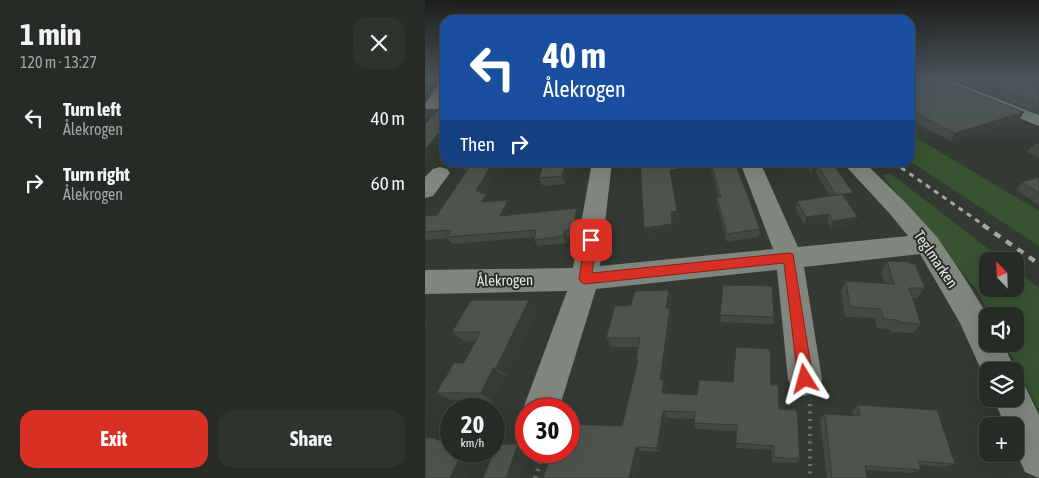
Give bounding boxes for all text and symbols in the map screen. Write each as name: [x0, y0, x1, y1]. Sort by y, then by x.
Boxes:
text: 1 min: [20, 17, 81, 51]
button: close: [353, 17, 405, 69]
icon: left: [460, 35, 525, 100]
text: 40 m: [543, 35, 606, 75]
text: 120 m · 13:27: [20, 53, 97, 71]
text: Ålekrogen: [543, 76, 626, 102]
text: Turn left: [63, 98, 121, 120]
icon: left: [20, 104, 48, 132]
text: 40 m: [371, 107, 405, 129]
text: Ålekrogen: [63, 120, 123, 138]
icon: right: [505, 130, 533, 158]
text: Then: [460, 133, 495, 155]
text: Turn right: [63, 163, 130, 185]
icon: right: [20, 169, 48, 197]
text: 60 m: [371, 172, 405, 194]
text: Ålekrogen: [63, 185, 123, 203]
pin: [570, 219, 612, 261]
icon: arrive: [577, 226, 605, 254]
street label: Teglmarken: [911, 227, 961, 291]
north arrow: [979, 252, 1024, 298]
map controls: [979, 252, 1024, 462]
street label: Ålekrogen: [477, 271, 533, 289]
button: sound: [979, 307, 1024, 352]
position arrow: [778, 352, 830, 404]
button: layers: [979, 362, 1024, 407]
speed limit sign: 30: [515, 398, 580, 463]
button: Exit: [20, 410, 208, 468]
button: Share: [218, 410, 405, 468]
text: 20: [461, 410, 484, 438]
button: +: [979, 417, 1024, 462]
text: km/h: [461, 436, 484, 450]

